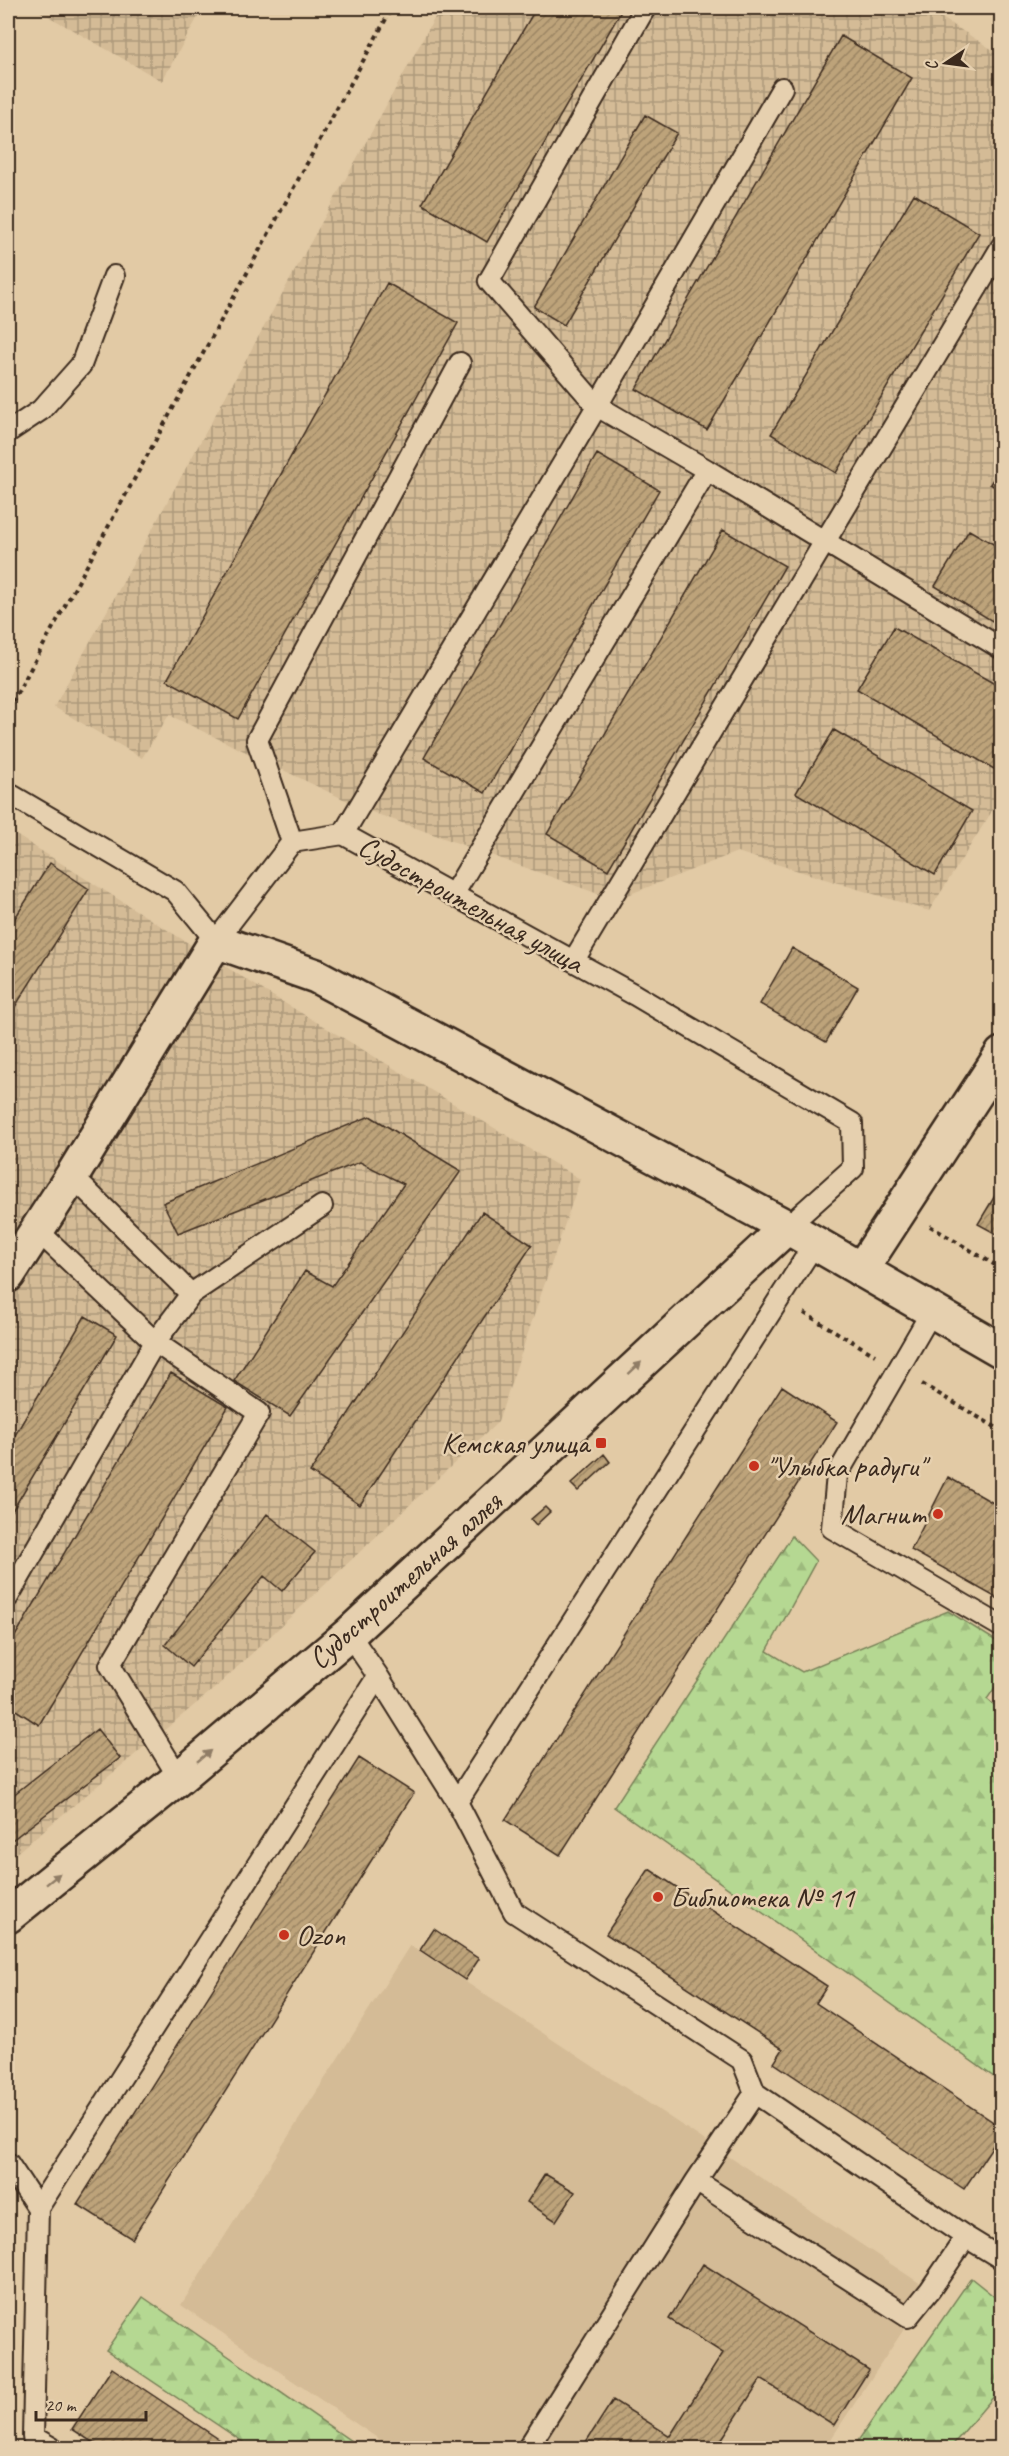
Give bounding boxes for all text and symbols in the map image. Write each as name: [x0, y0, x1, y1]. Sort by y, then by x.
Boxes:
north arrow: [916, 33, 976, 93]
text: С: [921, 58, 943, 72]
street label: Судостроительная улица: [352, 826, 592, 982]
one-way arrow: [627, 1361, 642, 1375]
place label: Кемская улица: [441, 1424, 592, 1462]
marker: Кемская улица: [594, 1436, 608, 1450]
place label: "Улыбка радуги": [766, 1447, 931, 1485]
marker: "Улыбка радуги": [747, 1459, 761, 1473]
street label: Судостроительная аллея: [300, 1482, 511, 1677]
place label: Магнит: [841, 1495, 927, 1533]
marker: Магнит: [931, 1507, 945, 1521]
one-way arrow: [196, 1750, 211, 1763]
one-way arrow: [45, 1873, 60, 1886]
place label: Библиотека № 11: [670, 1878, 856, 1916]
marker: Библиотека № 11: [651, 1890, 665, 1904]
place label: Ozon: [296, 1916, 346, 1954]
marker: Ozon: [277, 1928, 291, 1942]
scale bar: [36, 2384, 146, 2422]
text: 20 m: [45, 2394, 78, 2416]

